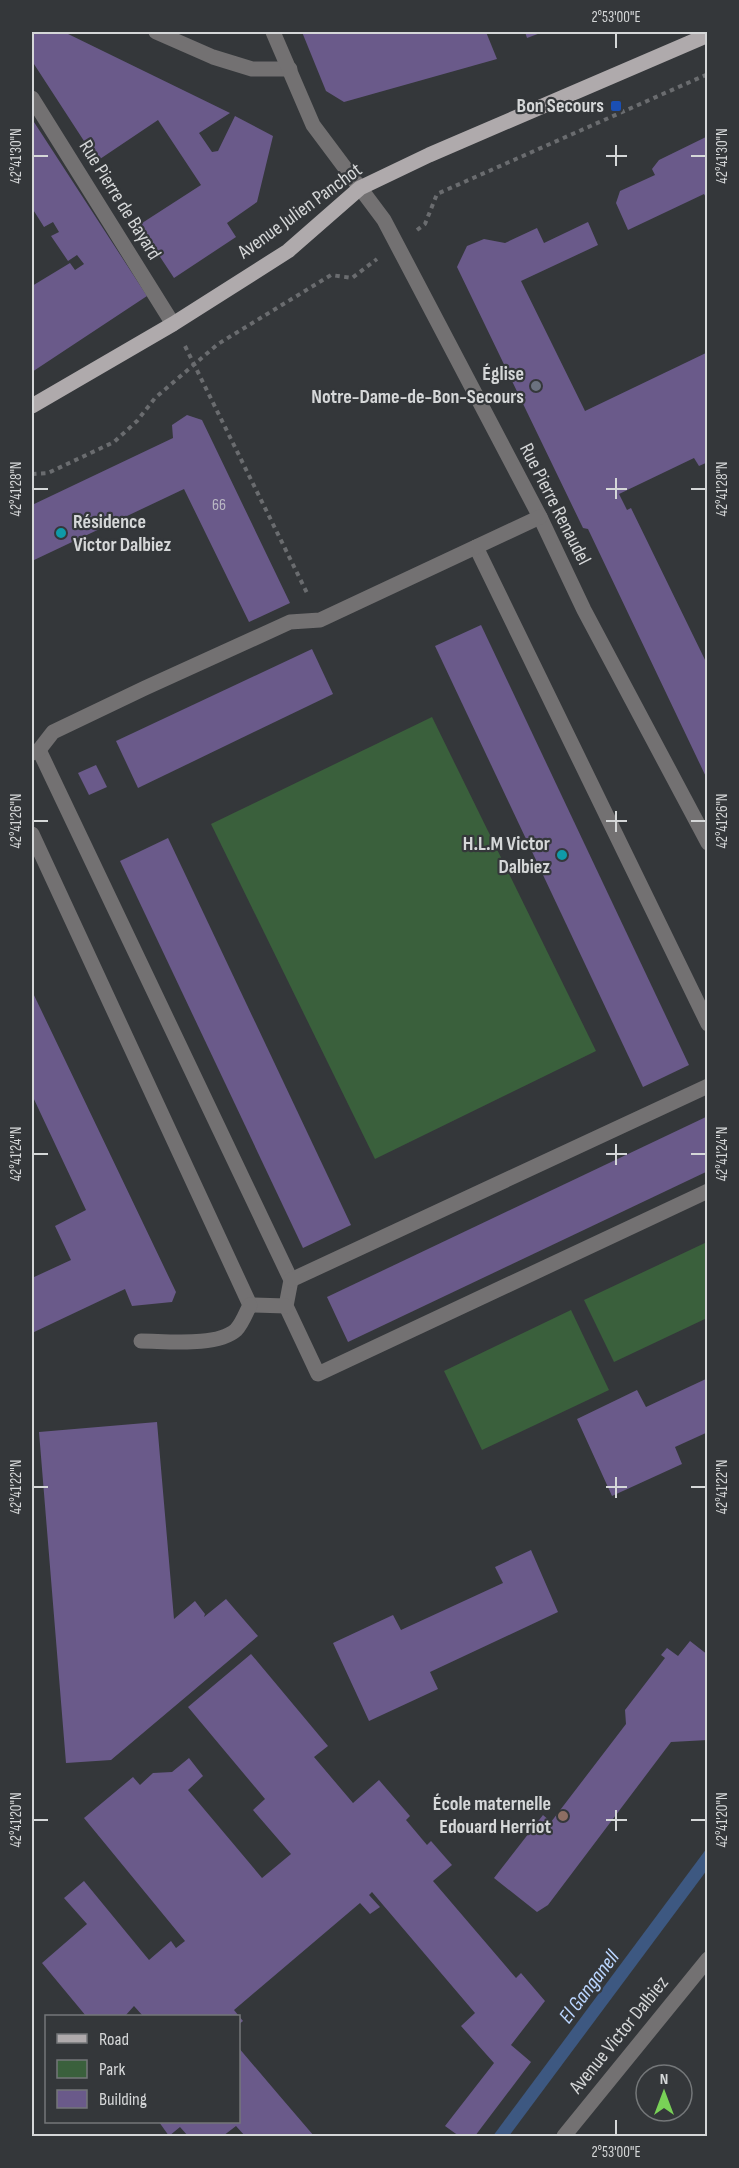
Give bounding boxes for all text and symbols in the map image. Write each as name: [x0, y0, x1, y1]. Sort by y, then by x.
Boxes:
text: 2°53'00"E: [591, 8, 641, 27]
place label: Bon Secours: [517, 94, 604, 118]
marker: Bon Secours: [609, 99, 623, 113]
text: 42°41'30"N: [7, 128, 26, 184]
text: 42°41'30"N: [713, 128, 732, 184]
street label: Rue Pierre de Bayard: [74, 136, 166, 264]
street label: Avenue Julien Panchot: [232, 158, 367, 265]
place label: Église Notre-Dame-de-Bon-Secours: [311, 362, 524, 409]
marker: Église Notre-Dame-de-Bon-Secours: [529, 379, 543, 393]
street label: Rue Pierre Renaudel: [514, 439, 596, 569]
text: 42°41'28"N: [7, 462, 26, 516]
text: 42°41'28"N: [713, 462, 732, 516]
house number: 66: [212, 496, 226, 515]
place label: Résidence Victor Dalbiez: [73, 510, 172, 557]
marker: Résidence Victor Dalbiez: [54, 526, 68, 540]
text: 42°41'26"N: [7, 793, 26, 849]
text: 42°41'26"N: [713, 793, 732, 849]
place label: H.L.M Victor Dalbiez: [463, 832, 550, 879]
marker: H.L.M Victor Dalbiez: [555, 848, 569, 862]
text: 42°41'24"N: [7, 1127, 26, 1181]
text: 42°41'24"N: [713, 1127, 732, 1181]
text: 42°41'22"N: [7, 1460, 26, 1514]
text: 42°41'22"N: [713, 1460, 732, 1514]
text: 42°41'20"N: [7, 1792, 26, 1848]
place label: École maternelle Edouard Herriot: [433, 1792, 551, 1839]
text: 42°41'20"N: [713, 1792, 732, 1848]
marker: École maternelle Edouard Herriot: [556, 1809, 570, 1823]
water label: El Ganganell: [553, 1945, 625, 2028]
street label: Avenue Victor Dalbiez: [564, 1971, 674, 2099]
legend: [45, 2015, 240, 2123]
text: Road: [99, 2029, 129, 2050]
text: Park: [99, 2059, 125, 2080]
north arrow: [634, 2063, 694, 2123]
text: N: [660, 2070, 668, 2089]
text: Building: [99, 2089, 147, 2110]
text: 2°53'00"E: [591, 2143, 641, 2162]

